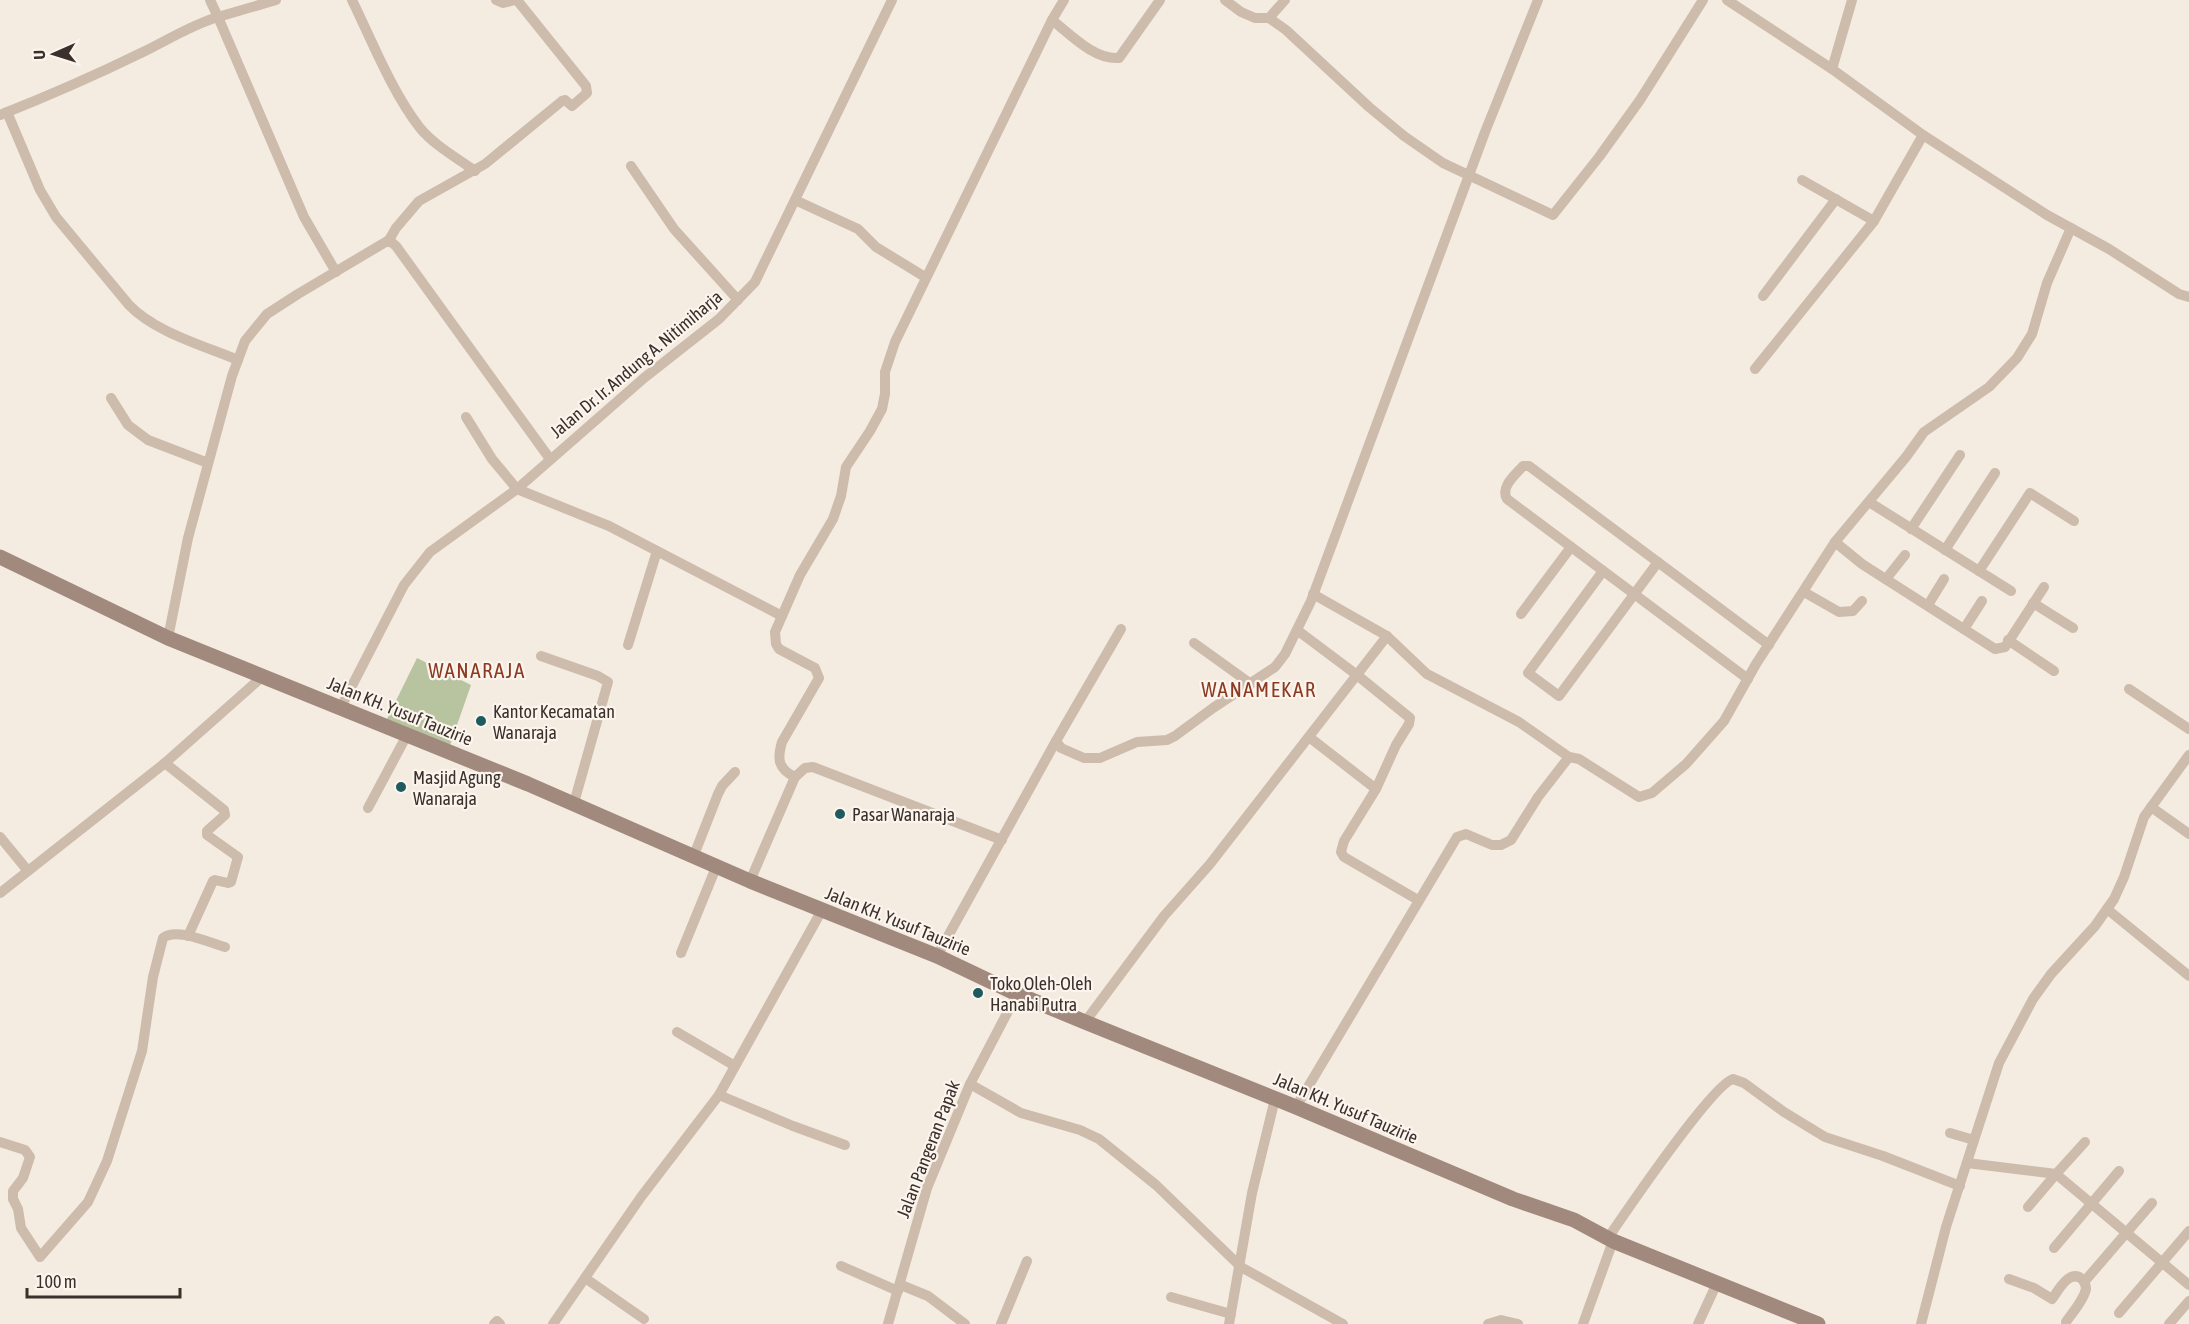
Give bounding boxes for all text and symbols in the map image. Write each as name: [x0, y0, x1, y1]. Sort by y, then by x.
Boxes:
north arrow: [24, 24, 84, 84]
text: U: [30, 50, 48, 60]
street label: Jalan Dr. Ir. Andung A. Nitimiharja: [546, 286, 726, 442]
district label: WANARAJA: [428, 658, 526, 682]
street label: Jalan KH. Yusuf Tauzirie: [324, 672, 476, 750]
district label: WANAMEKAR: [1201, 677, 1317, 701]
place label: Kantor Kecamatan Wanaraja: [493, 701, 615, 743]
marker: Kantor Kecamatan Wanaraja: [474, 714, 488, 728]
place label: Masjid Agung Wanaraja: [413, 767, 501, 809]
marker: Masjid Agung Wanaraja: [394, 780, 408, 794]
place label: Pasar Wanaraja: [852, 804, 955, 825]
marker: Pasar Wanaraja: [833, 807, 847, 821]
street label: Jalan KH. Yusuf Tauzirie: [822, 882, 974, 960]
place label: Toko Oleh-Oleh Hanabi Putra: [990, 973, 1092, 1015]
marker: Toko Oleh-Oleh Hanabi Putra: [971, 986, 985, 1000]
street label: Jalan KH. Yusuf Tauzirie: [1271, 1068, 1421, 1148]
street label: Jalan Pangeran Papak: [892, 1077, 964, 1221]
scale bar: [27, 1261, 180, 1299]
text: 100 m: [36, 1271, 77, 1292]

